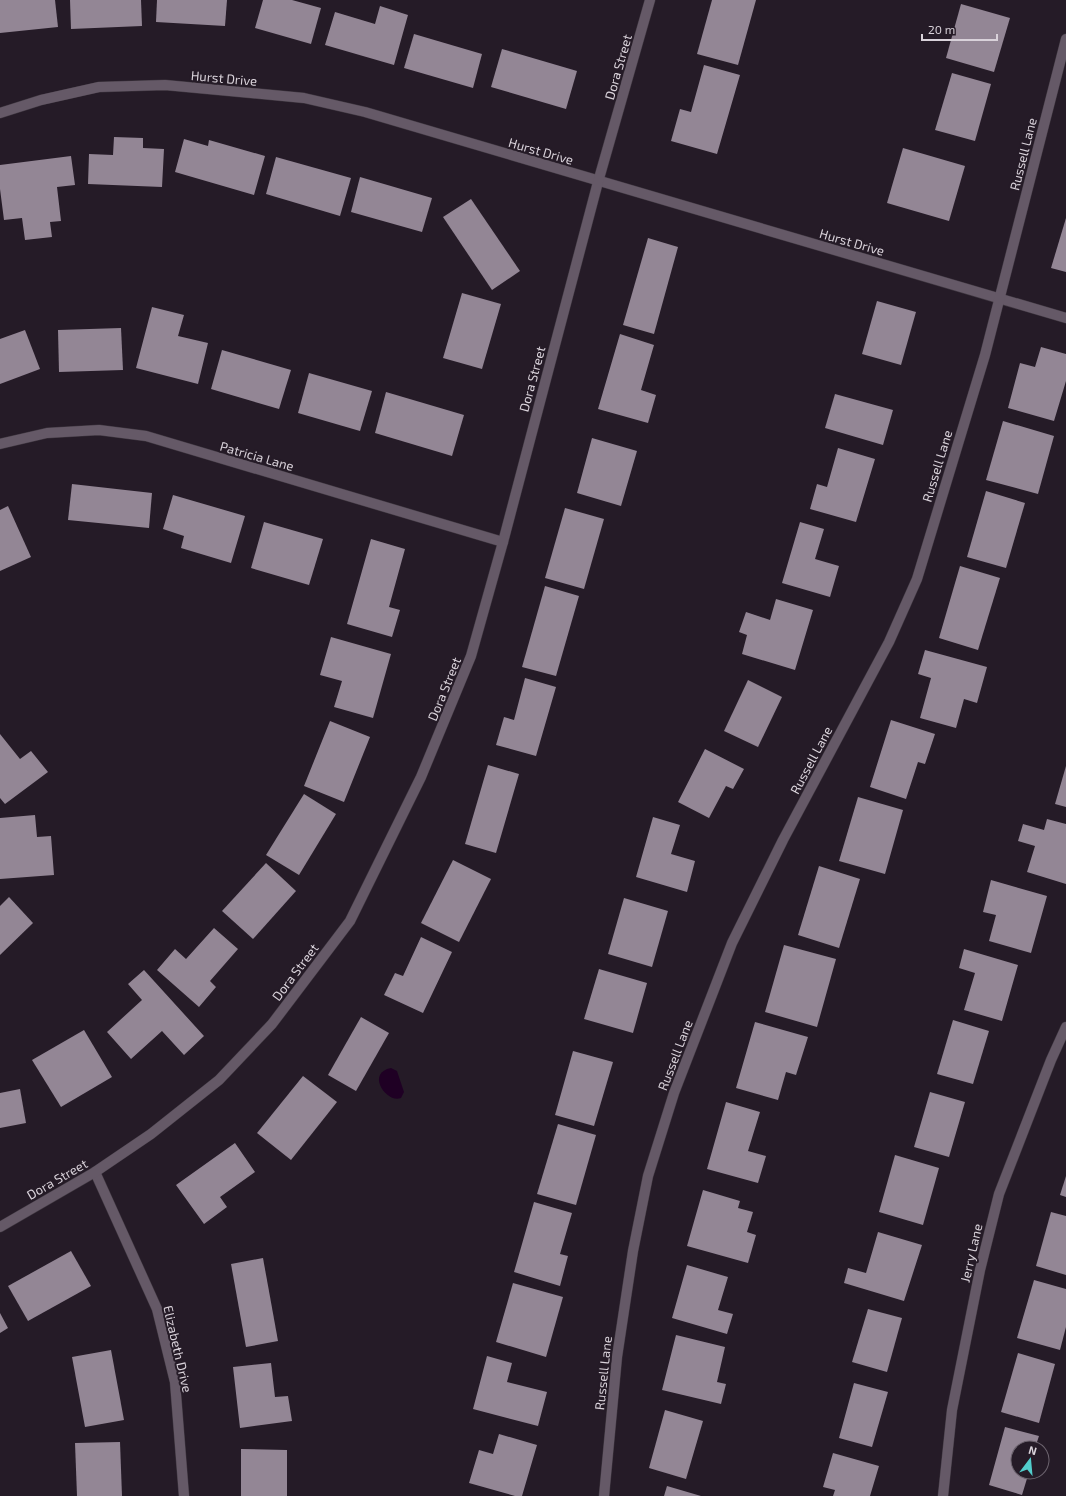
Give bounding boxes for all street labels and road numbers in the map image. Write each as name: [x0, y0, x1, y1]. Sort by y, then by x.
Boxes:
street label: Dora Street: [601, 32, 635, 102]
street label: Hurst Drive: [190, 67, 258, 89]
street label: Russell Lane: [1006, 116, 1040, 192]
street label: Hurst Drive: [507, 134, 575, 168]
street label: Hurst Drive: [818, 225, 886, 259]
street label: Dora Street: [516, 344, 548, 414]
street label: Russell Lane: [918, 428, 956, 504]
street label: Patricia Lane: [218, 438, 296, 474]
street label: Dora Street: [424, 655, 464, 723]
street label: Russell Lane: [786, 723, 836, 797]
street label: Dora Street: [268, 940, 322, 1004]
street label: Russell Lane: [654, 1017, 696, 1093]
street label: Dora Street: [24, 1155, 90, 1203]
street label: Jerry Lane: [956, 1222, 986, 1284]
street label: Elizabeth Drive: [160, 1304, 196, 1394]
street label: Russell Lane: [591, 1335, 615, 1411]

